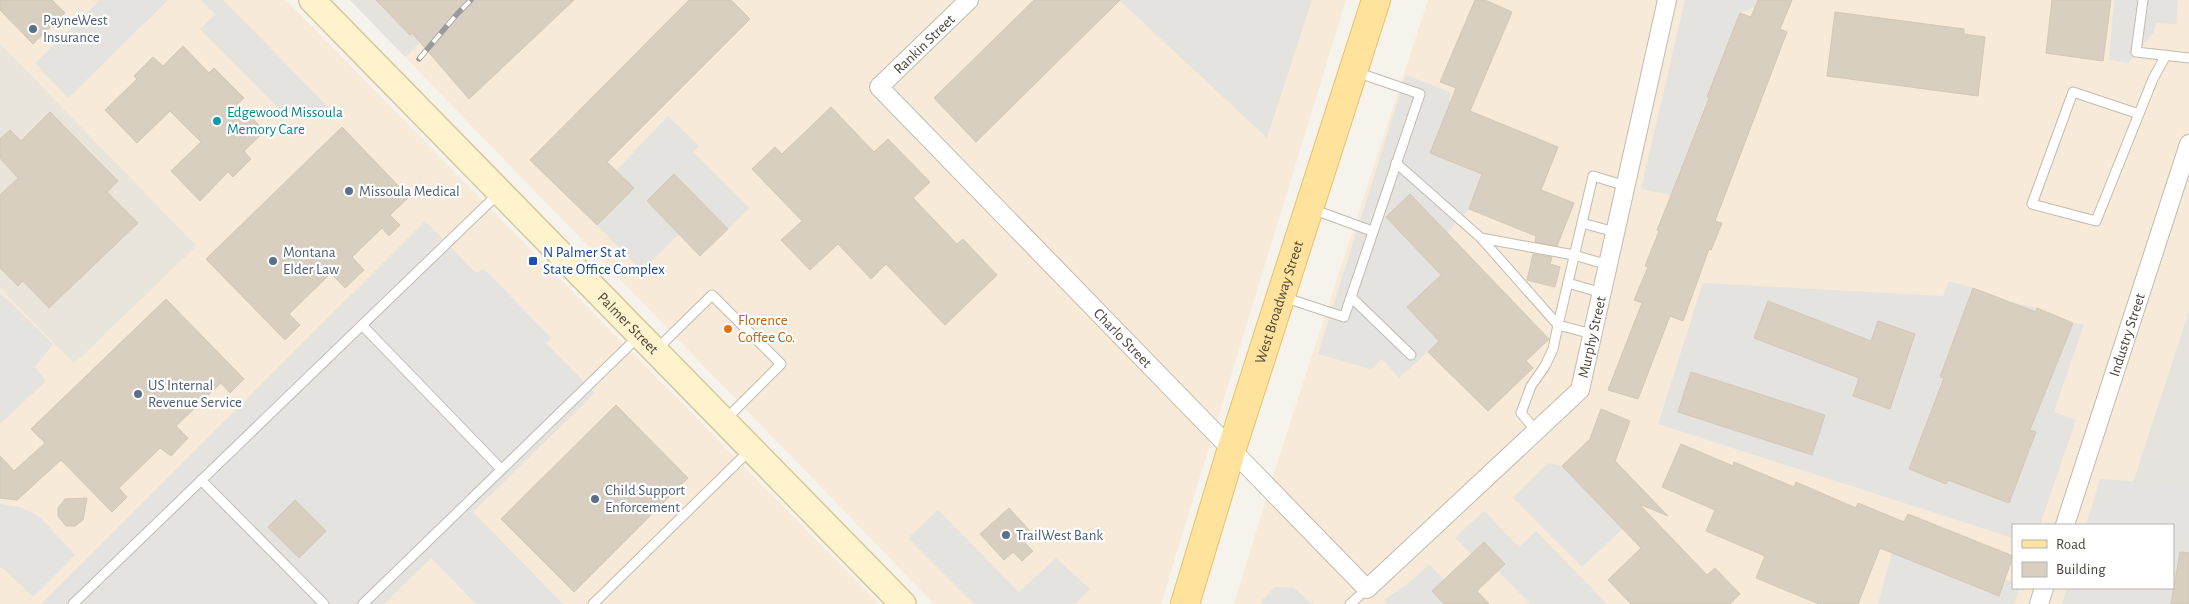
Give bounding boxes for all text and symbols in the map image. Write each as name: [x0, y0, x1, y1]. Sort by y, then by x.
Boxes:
street label: Rankin Street: [891, 12, 958, 77]
place label: PayneWest Insurance: [43, 13, 108, 45]
marker: PayneWest Insurance: [27, 23, 39, 35]
place label: Edgewood Missoula Memory Care: [227, 105, 343, 137]
marker: Edgewood Missoula Memory Care: [211, 115, 223, 127]
place label: Missoula Medical: [359, 184, 460, 199]
marker: Missoula Medical: [343, 185, 355, 197]
street label: West Broadway Street: [1253, 239, 1306, 366]
place label: Montana Elder Law: [283, 245, 339, 277]
place label: N Palmer St at State Office Complex: [543, 245, 665, 277]
marker: Montana Elder Law: [267, 255, 279, 267]
marker: N Palmer St at State Office Complex: [527, 255, 539, 267]
street label: Palmer Street: [595, 290, 661, 357]
street label: Industry Street: [2107, 291, 2148, 379]
street label: Murphy Street: [1576, 295, 1609, 379]
street label: Charlo Street: [1091, 306, 1155, 371]
place label: Florence Coffee Co.: [738, 313, 795, 345]
marker: Florence Coffee Co.: [722, 323, 734, 335]
place label: US Internal Revenue Service: [148, 378, 242, 410]
marker: US Internal Revenue Service: [132, 388, 144, 400]
place label: Child Support Enforcement: [605, 483, 685, 515]
marker: Child Support Enforcement: [589, 493, 601, 505]
legend: [2012, 524, 2174, 589]
place label: TrailWest Bank: [1016, 528, 1103, 543]
marker: TrailWest Bank: [1000, 529, 1012, 541]
text: Road: [2056, 537, 2086, 552]
text: Building: [2056, 562, 2106, 577]

